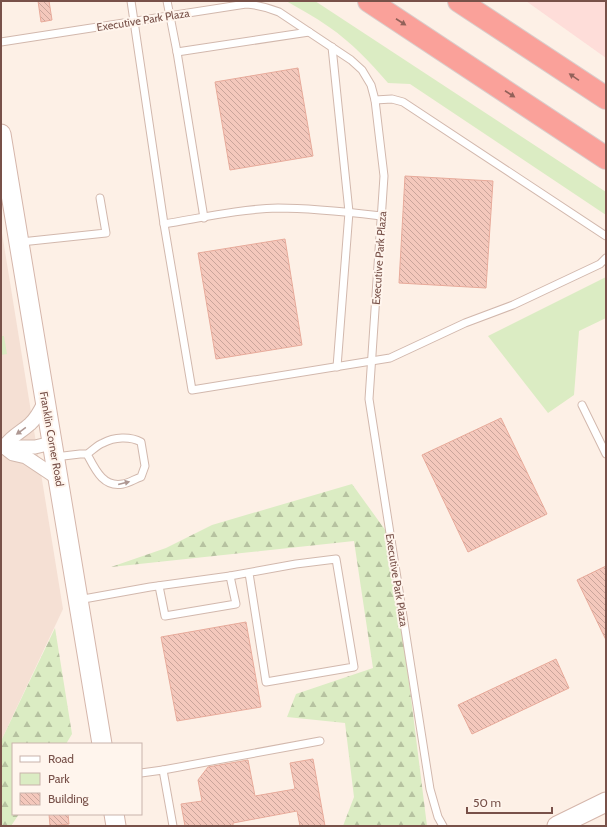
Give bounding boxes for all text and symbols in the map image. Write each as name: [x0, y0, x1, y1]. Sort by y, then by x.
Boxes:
street label: Executive Park Plaza: [96, 6, 191, 34]
one-way arrow: [395, 19, 407, 26]
one-way arrow: [568, 73, 579, 81]
one-way arrow: [504, 90, 515, 98]
street label: Executive Park Plaza: [369, 210, 389, 305]
street label: Franklin Corner Road: [37, 390, 67, 488]
one-way arrow: [16, 426, 27, 435]
one-way arrow: [118, 479, 131, 485]
street label: Executive Park Plaza: [383, 533, 411, 628]
legend: [12, 743, 142, 815]
text: Road: [48, 751, 74, 766]
text: Park: [48, 771, 70, 786]
scale bar: [467, 789, 552, 815]
text: Building: [48, 791, 90, 806]
text: 50 m: [473, 795, 501, 810]

